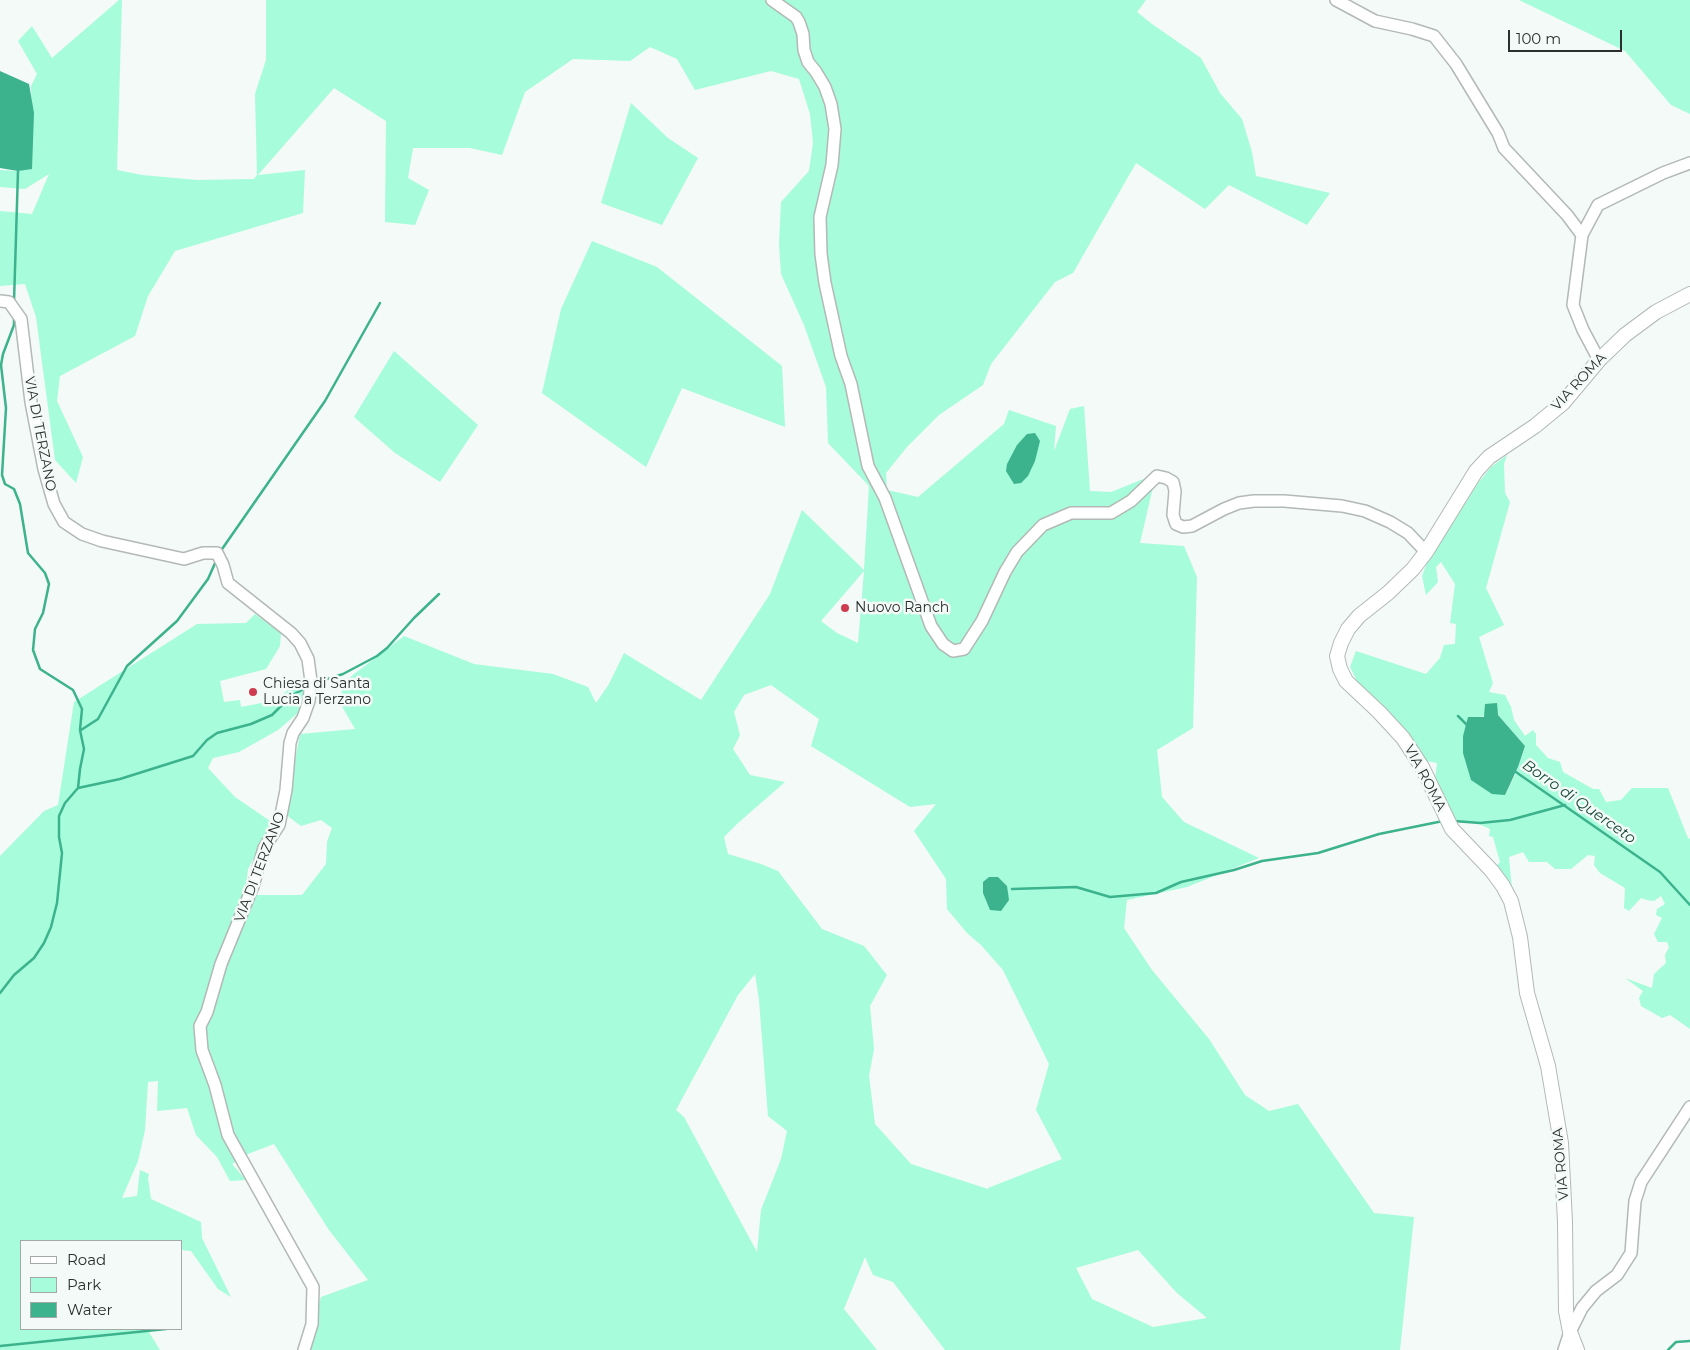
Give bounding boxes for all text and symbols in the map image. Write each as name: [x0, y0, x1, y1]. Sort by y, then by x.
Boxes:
scale bar: [1510, 20, 1624, 52]
text: 100 m: [1516, 29, 1561, 48]
street label: VIA ROMA: [1548, 350, 1610, 414]
street label: VIA DI TERZANO: [21, 375, 59, 493]
place label: Nuovo Ranch: [855, 600, 949, 616]
marker: Nuovo Ranch: [839, 602, 851, 614]
place label: Chiesa di Santa Lucia a Terzano: [263, 676, 371, 709]
marker: Chiesa di Santa Lucia a Terzano: [247, 686, 259, 698]
street label: VIA ROMA: [1401, 742, 1449, 814]
water label: Borro di Querceto: [1519, 756, 1639, 848]
street label: VIA DI TERZANO: [231, 809, 289, 925]
street label: VIA ROMA: [1549, 1127, 1573, 1201]
legend: [20, 1240, 182, 1330]
text: Road: [67, 1250, 106, 1269]
text: Park: [67, 1275, 101, 1294]
text: Water: [67, 1300, 113, 1319]

